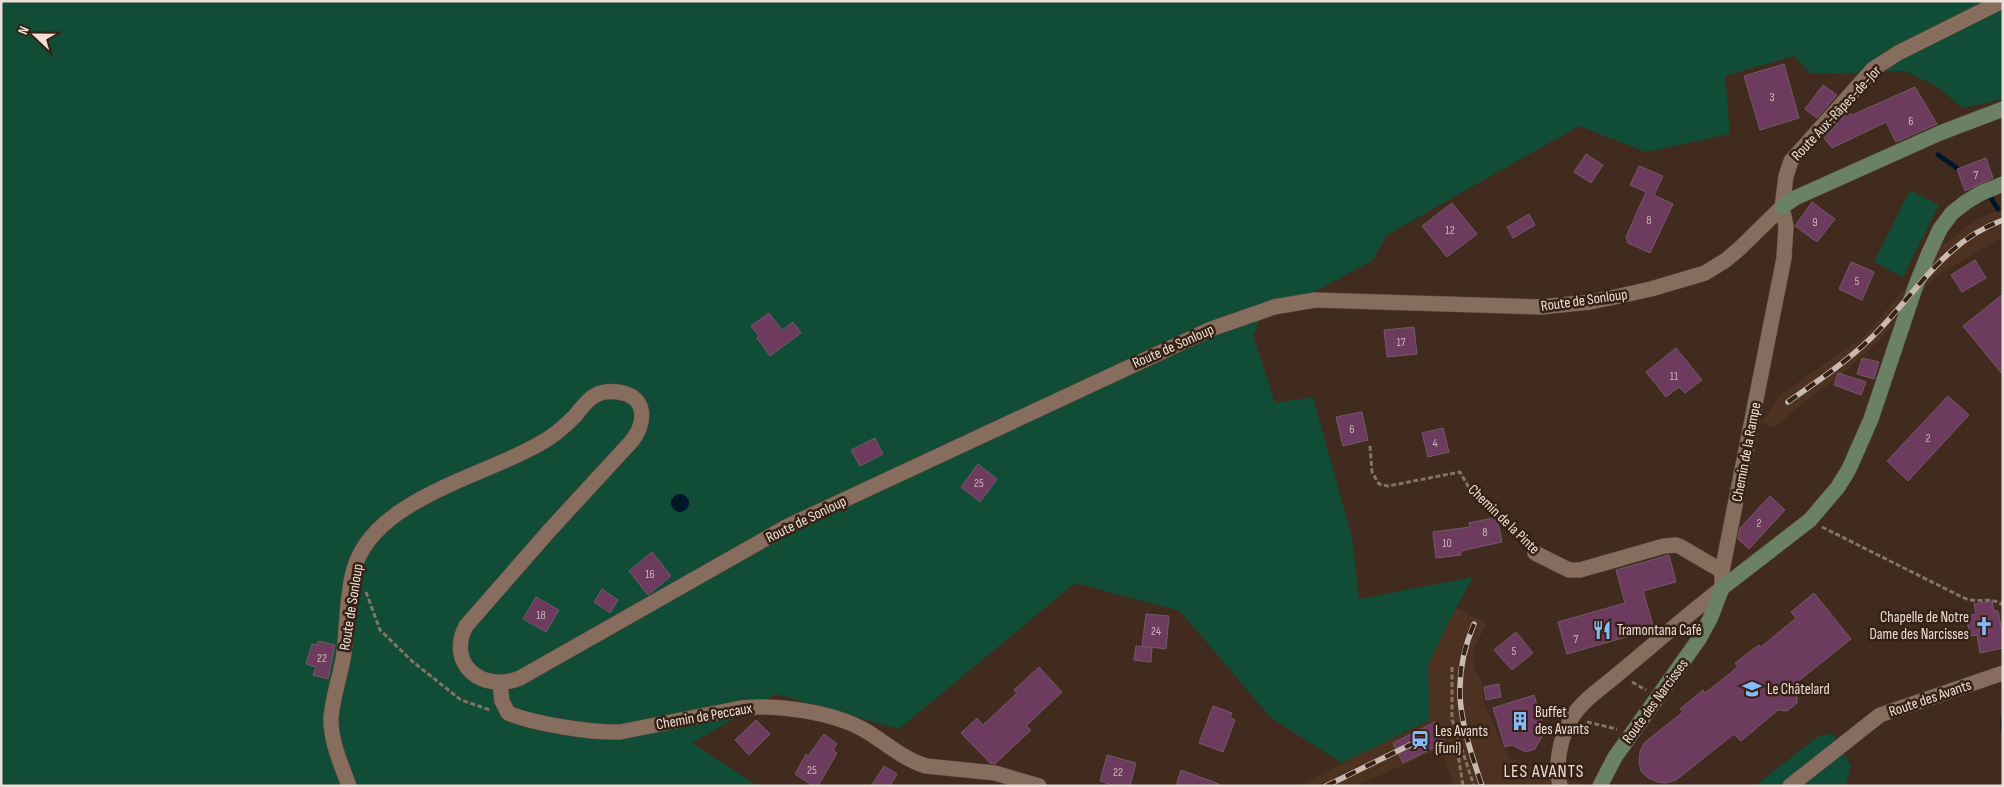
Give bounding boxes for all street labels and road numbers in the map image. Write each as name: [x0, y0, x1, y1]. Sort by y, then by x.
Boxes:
street label: Route Aux-Râpes-de-Jor: [1787, 61, 1886, 165]
street label: Route de Sonloup: [1539, 285, 1629, 316]
street label: Route de Sonloup: [1129, 320, 1217, 373]
street label: Chemin de la Rampe: [1728, 401, 1765, 503]
street label: Chemin de la Pinte: [1464, 480, 1544, 558]
street label: Route de Sonloup: [763, 492, 850, 547]
street label: Route de Sonloup: [335, 562, 368, 652]
street label: Route des Narcisses: [1618, 655, 1693, 748]
street label: Route des Avants: [1886, 675, 1974, 721]
street label: Chemin de Peccaux: [654, 699, 754, 734]

